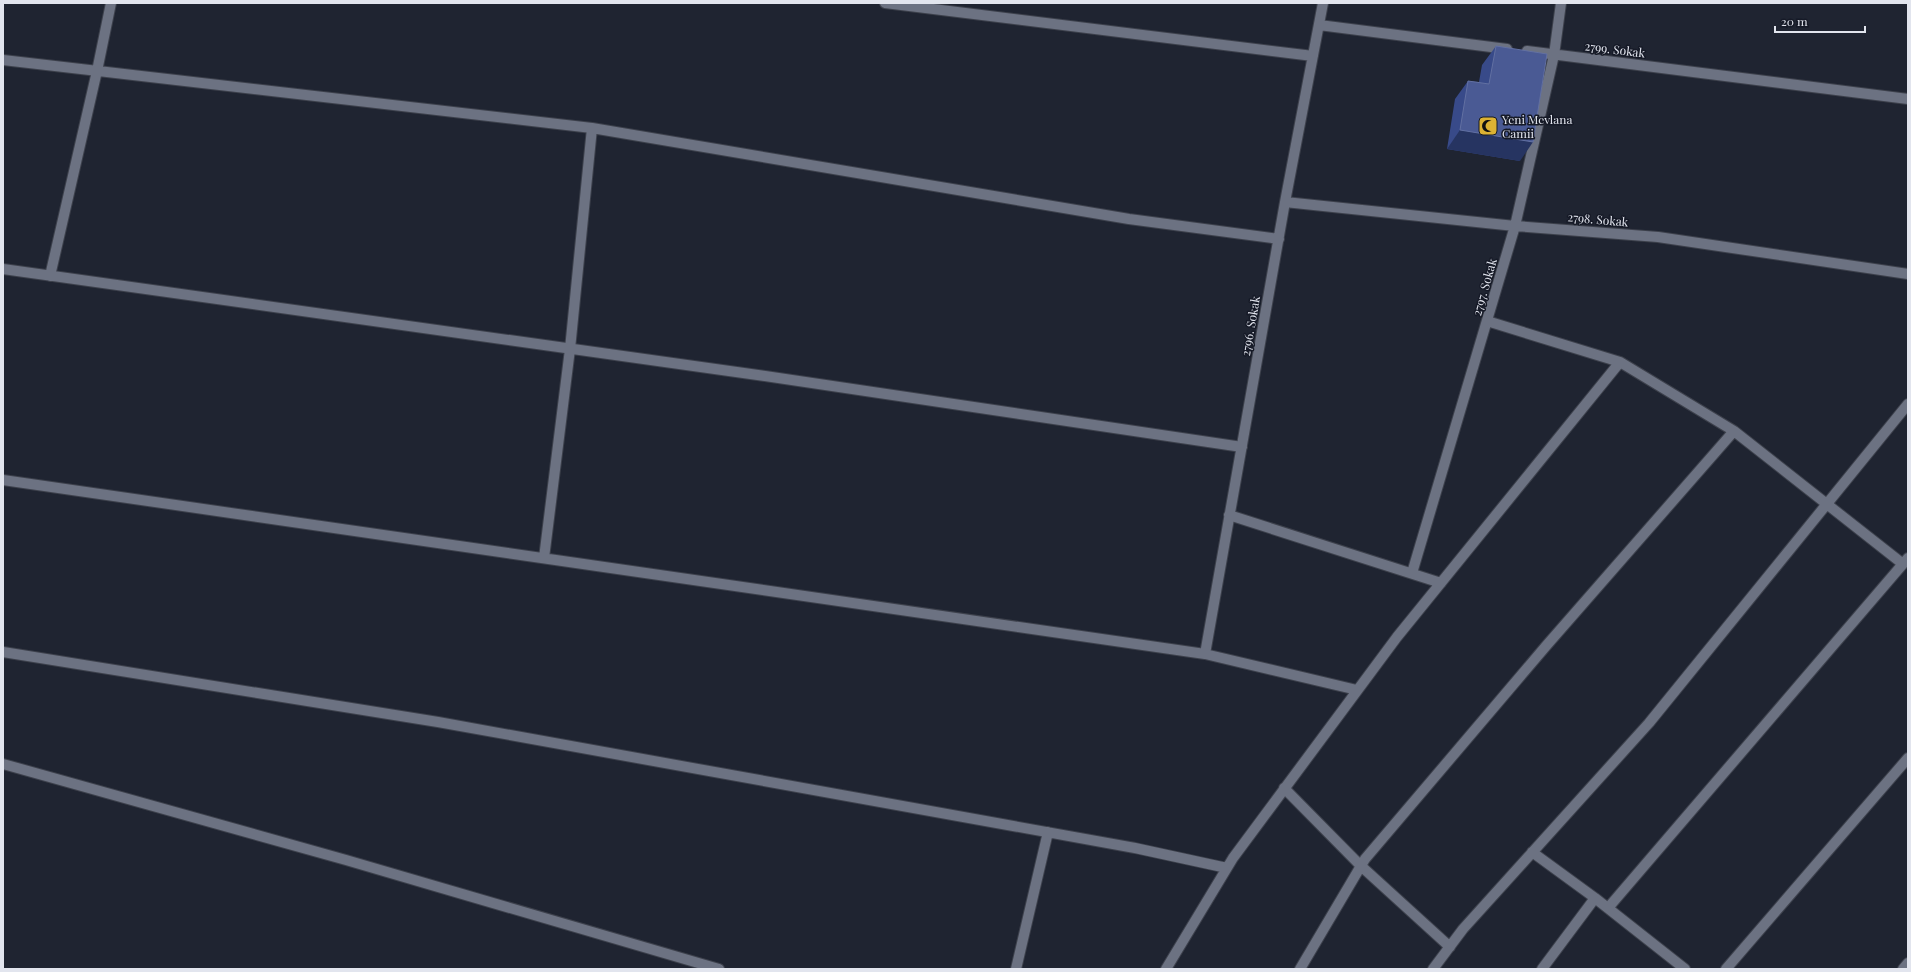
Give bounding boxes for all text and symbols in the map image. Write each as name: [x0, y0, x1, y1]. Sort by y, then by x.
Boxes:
scale bar: [1775, 8, 1865, 34]
text: 20 m: [1781, 13, 1808, 29]
street label: 2799. Sokak: [1584, 37, 1647, 61]
place label: Yeni Mevlana Camii: [1501, 111, 1572, 141]
mosque icon: Yeni Mevlana Camii: [1477, 115, 1499, 137]
street label: 2798. Sokak: [1567, 208, 1629, 230]
street label: 2797. Sokak: [1468, 256, 1500, 318]
street label: 2796. Sokak: [1237, 294, 1263, 357]

